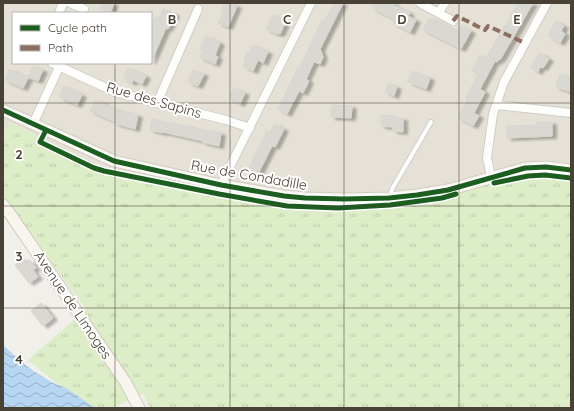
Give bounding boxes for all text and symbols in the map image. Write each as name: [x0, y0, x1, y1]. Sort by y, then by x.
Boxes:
text: B: [168, 11, 176, 27]
text: C: [283, 11, 291, 27]
text: D: [397, 11, 407, 27]
text: E: [513, 11, 521, 27]
legend: [12, 12, 152, 64]
text: Cycle path: [48, 20, 107, 35]
text: Path: [48, 40, 73, 55]
street label: Rue des Sapins: [104, 78, 204, 122]
text: 2: [15, 146, 23, 162]
street label: Rue de Condadille: [190, 156, 309, 194]
text: 3: [16, 248, 23, 264]
street label: Avenue de Limoges: [30, 248, 116, 362]
text: 4: [15, 351, 23, 367]

